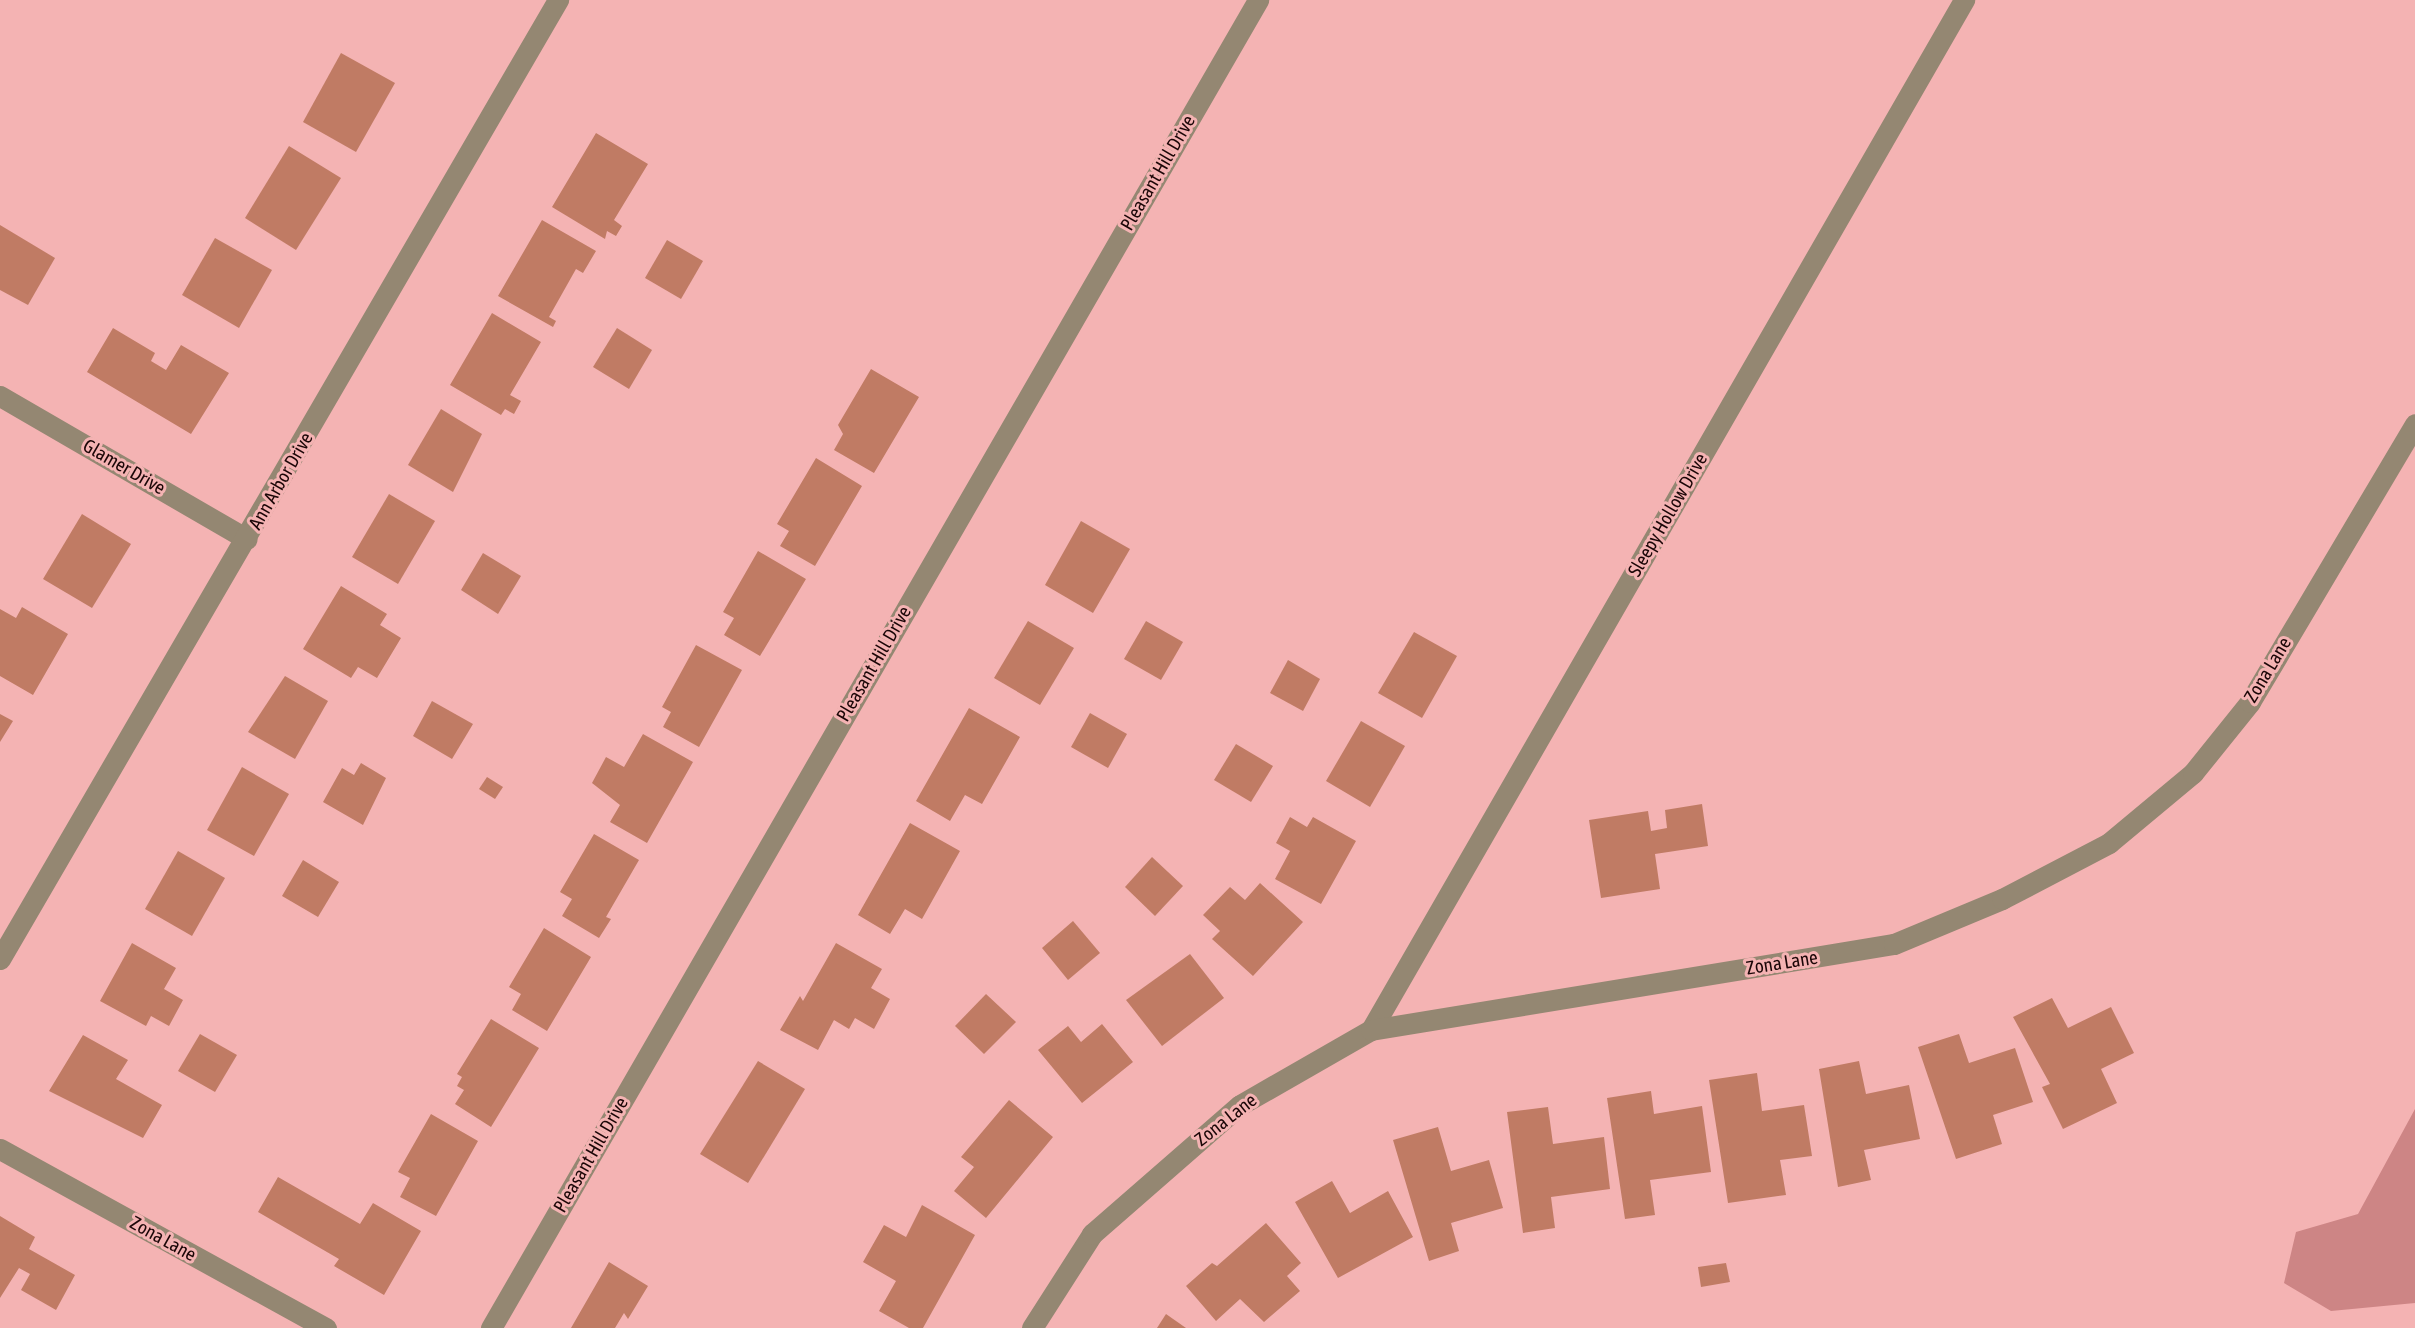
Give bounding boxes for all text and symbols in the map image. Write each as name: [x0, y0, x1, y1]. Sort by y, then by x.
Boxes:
street label: Pleasant Hill Drive: [1116, 111, 1200, 235]
street label: Ann Arbor Drive: [244, 428, 318, 534]
street label: Glamer Drive: [79, 434, 169, 500]
street label: Sleepy Hollow Drive: [1623, 449, 1713, 581]
street label: Pleasant Hill Drive: [832, 602, 916, 726]
street label: Zona Lane: [2240, 633, 2296, 707]
street label: Zona Lane: [1745, 946, 1819, 980]
street label: Zona Lane: [1191, 1089, 1261, 1151]
street label: Pleasant Hill Drive: [549, 1093, 633, 1217]
street label: Zona Lane: [126, 1212, 200, 1266]

